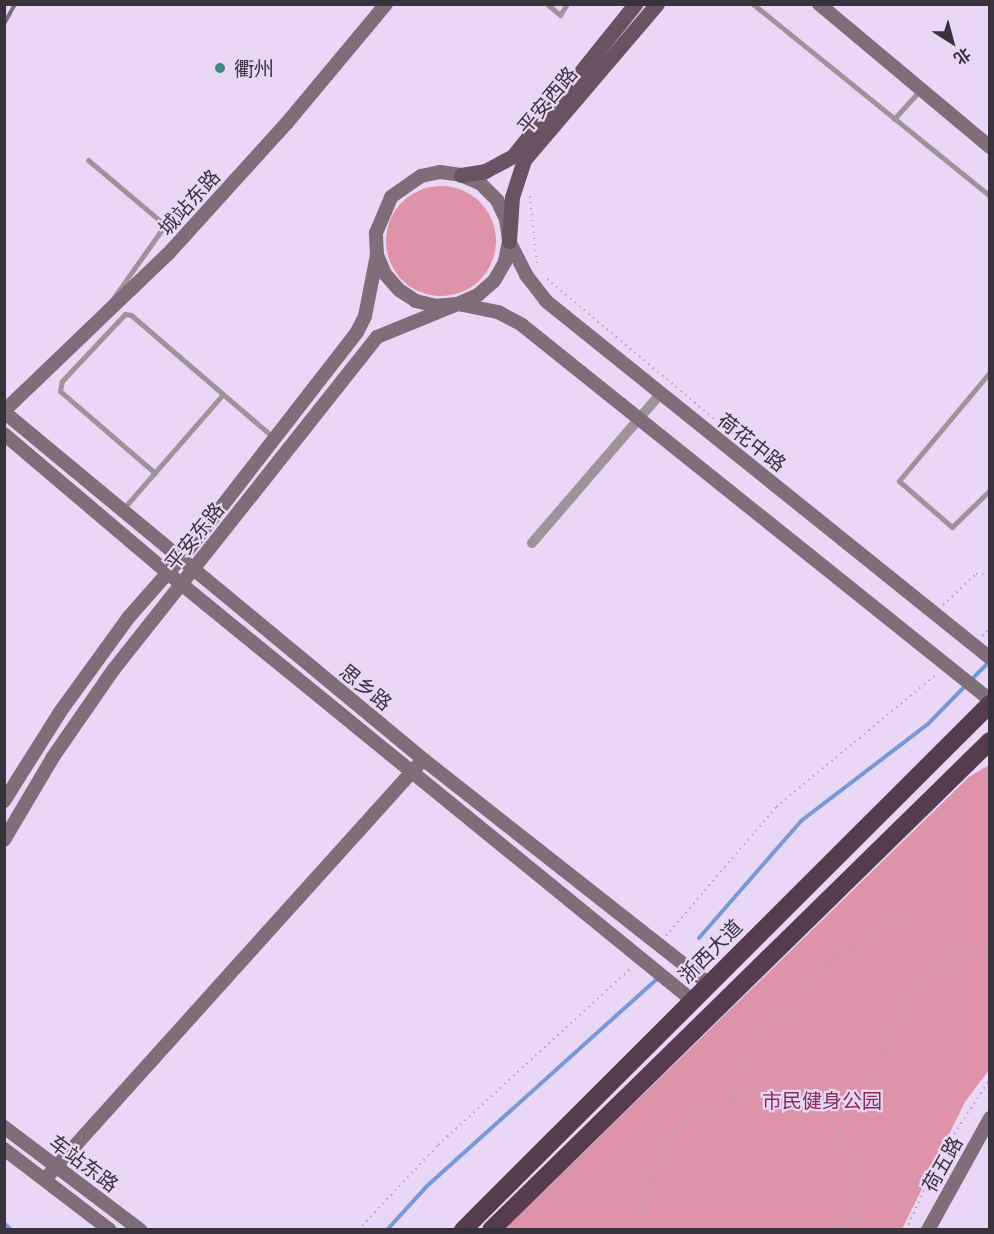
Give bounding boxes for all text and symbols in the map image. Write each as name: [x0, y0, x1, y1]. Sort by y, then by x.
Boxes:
north arrow: [922, 12, 982, 72]
text: 北: [951, 45, 975, 69]
place label: 衢州: [234, 56, 274, 80]
marker: 衢州: [211, 59, 229, 77]
street label: 平安西路: [512, 62, 582, 138]
street label: 城站东路: [153, 164, 225, 240]
street label: 荷花中路: [713, 408, 791, 476]
street label: 平安东路: [160, 497, 228, 575]
street label: 思乡路: [335, 659, 397, 715]
street label: 浙西大道: [673, 914, 747, 988]
park label: 市民健身公园: [762, 1088, 882, 1112]
street label: 车站东路: [45, 1129, 123, 1197]
street label: 荷五路: [917, 1132, 967, 1196]

